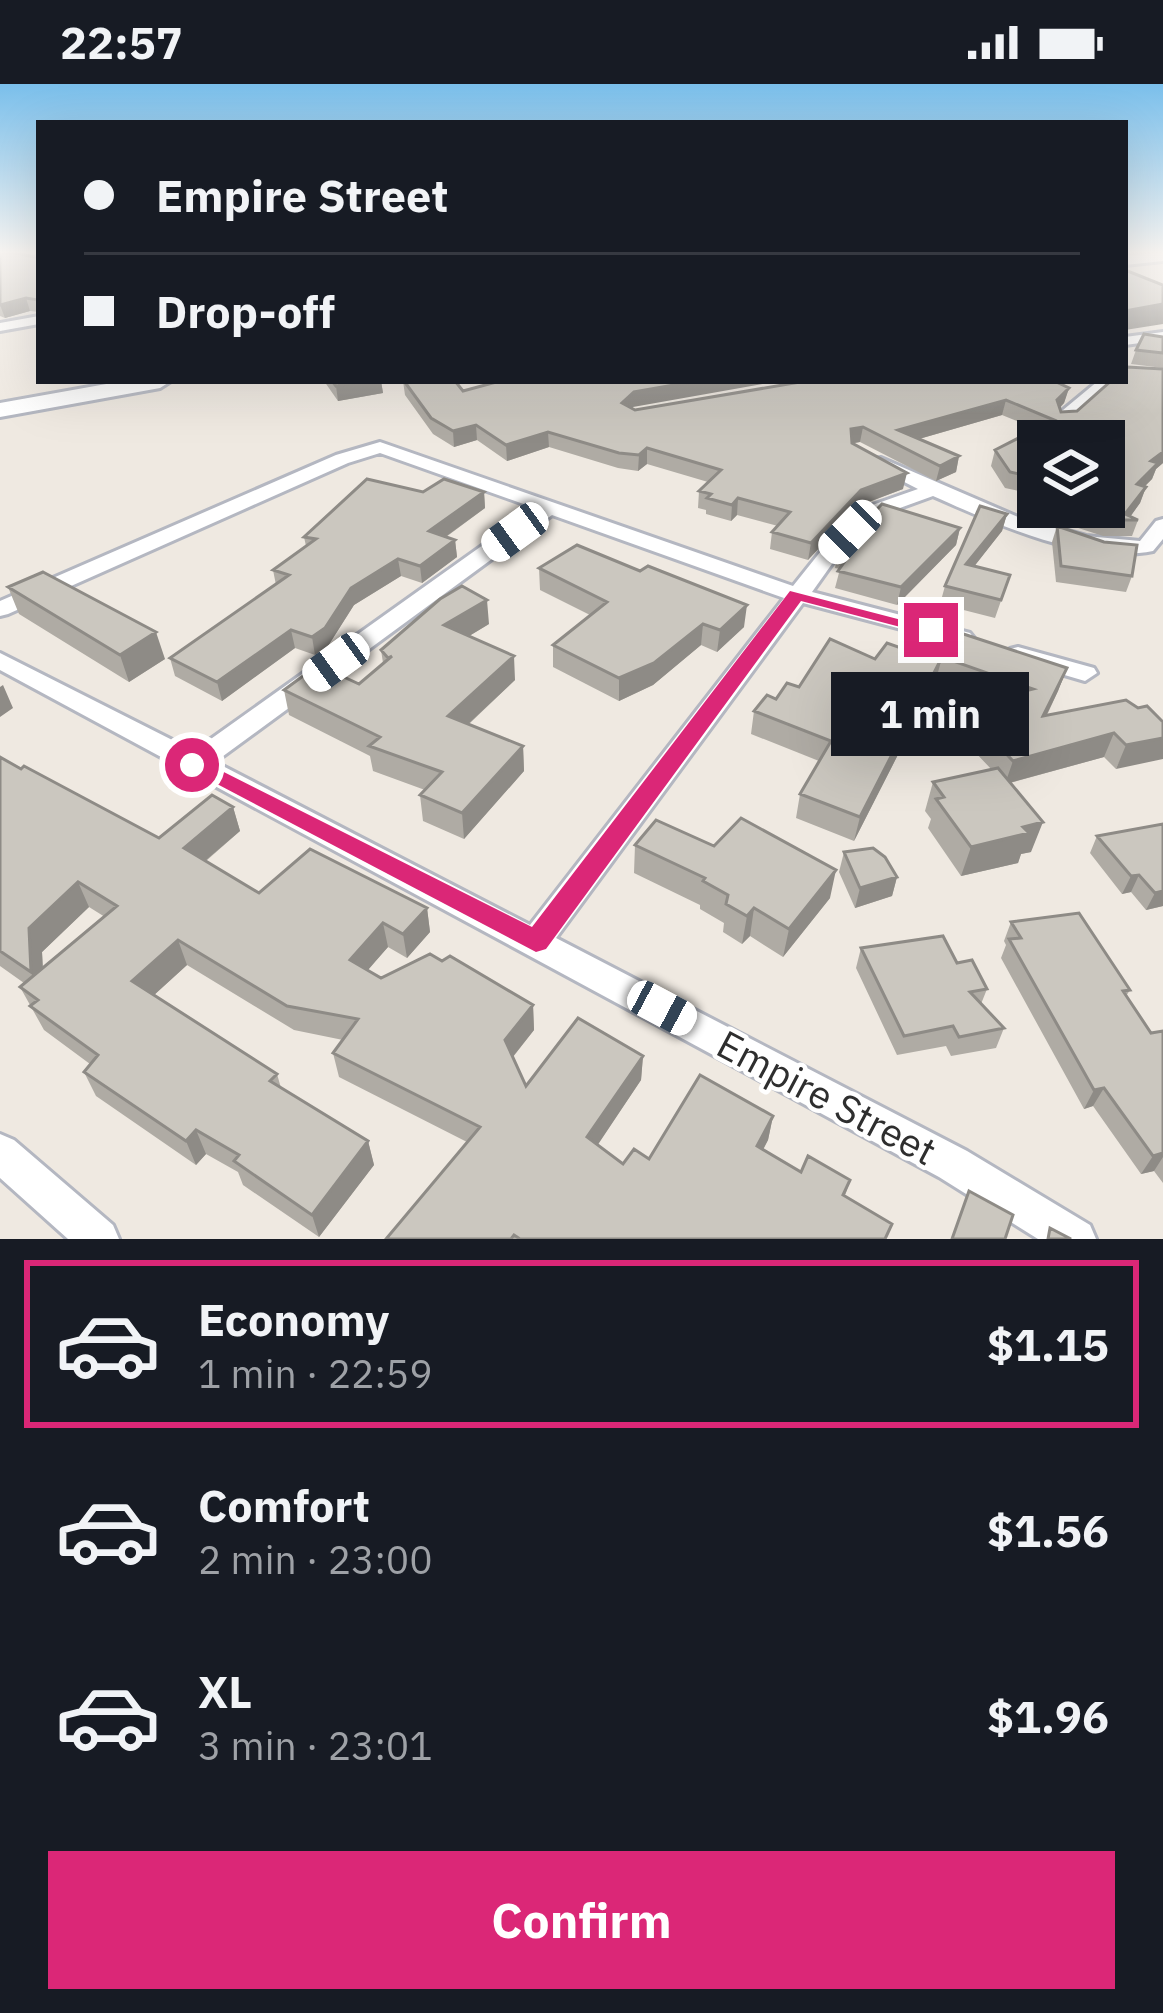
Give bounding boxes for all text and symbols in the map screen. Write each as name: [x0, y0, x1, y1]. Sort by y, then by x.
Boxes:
text: 22:57: [60, 13, 183, 71]
text: Empire Street: [156, 166, 449, 224]
text: Drop-off: [156, 282, 335, 340]
map controls: [1017, 420, 1125, 528]
button: layers: [1017, 420, 1125, 528]
car: [812, 494, 888, 570]
car: [475, 496, 555, 568]
route end: [904, 603, 958, 657]
car: [296, 626, 376, 698]
callout: 1 min: [832, 672, 1030, 756]
text: 1 min: [879, 688, 981, 739]
route start: [165, 738, 219, 792]
car: [622, 975, 702, 1041]
street label: Empire Street: [709, 1018, 945, 1176]
icon: car: [54, 1290, 162, 1398]
text: Economy: [198, 1290, 389, 1348]
text: $1.15: [987, 1315, 1109, 1373]
text: 1 min · 22:59: [198, 1348, 433, 1399]
icon: car: [54, 1476, 162, 1584]
text: Comfort: [198, 1476, 370, 1534]
text: $1.56: [987, 1501, 1109, 1559]
text: 2 min · 23:00: [198, 1534, 433, 1585]
icon: car: [54, 1662, 162, 1770]
text: XL: [198, 1662, 252, 1720]
text: $1.96: [987, 1687, 1109, 1745]
text: 3 min · 23:01: [198, 1720, 433, 1771]
button: Confirm: [48, 1851, 1115, 1989]

